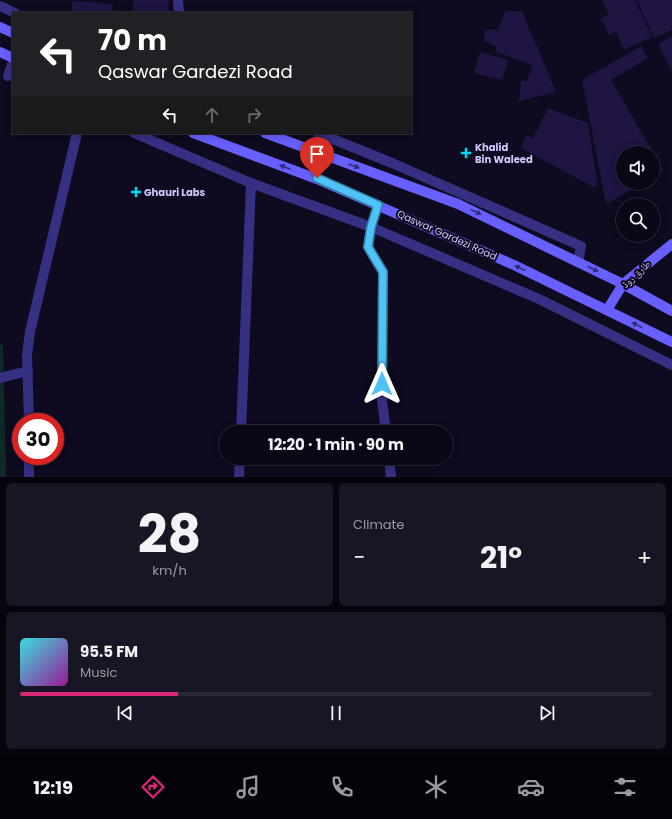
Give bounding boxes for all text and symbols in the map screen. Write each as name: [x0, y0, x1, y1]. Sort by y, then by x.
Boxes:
text: 70 m: [98, 21, 167, 60]
icon: left: [32, 28, 84, 80]
text: Qaswar Gardezi Road: [98, 59, 293, 84]
icon: left: [159, 104, 181, 126]
icon: ahead: [201, 104, 223, 126]
icon: right: [243, 104, 265, 126]
pin: [300, 137, 334, 178]
place label: Khalid Bin Waleed: [475, 140, 533, 167]
icon: arrive: [306, 143, 328, 165]
map controls: [616, 146, 660, 242]
button: sound: [616, 146, 660, 190]
marker: Khalid Bin Waleed: [460, 147, 472, 159]
one-way arrow: [279, 163, 291, 169]
one-way arrow: [349, 163, 361, 169]
place label: Ghauri Labs: [144, 185, 206, 200]
marker: Ghauri Labs: [131, 187, 141, 197]
button: search: [616, 198, 660, 242]
street label: Qaswar Gardezi Road: [395, 206, 499, 264]
one-way arrow: [470, 209, 481, 215]
street label: طارق روڈ: [618, 256, 654, 291]
one-way arrow: [515, 265, 526, 271]
one-way arrow: [587, 266, 598, 272]
one-way arrow: [631, 322, 643, 328]
position arrow: [361, 363, 403, 405]
speed limit sign: 30: [12, 413, 64, 465]
text: 12:20 · 1 min · 90 m: [268, 434, 404, 455]
text: 28: [138, 498, 201, 571]
text: Climate: [353, 515, 404, 534]
text: 21°: [480, 536, 522, 579]
text: −: [353, 542, 365, 573]
text: +: [637, 542, 652, 573]
text: km/h: [152, 561, 187, 580]
text: 95.5 FM: [80, 641, 138, 662]
text: Music: [80, 663, 117, 682]
icon: previous: [114, 702, 136, 724]
icon: pause: [325, 702, 347, 724]
icon: next: [536, 702, 558, 724]
icon: directions: [139, 773, 167, 801]
icon: music: [234, 773, 262, 801]
icon: phone: [328, 773, 356, 801]
icon: climate: [422, 773, 450, 801]
icon: car: [517, 773, 545, 801]
icon: filters: [611, 773, 639, 801]
text: 12:19: [33, 775, 73, 800]

